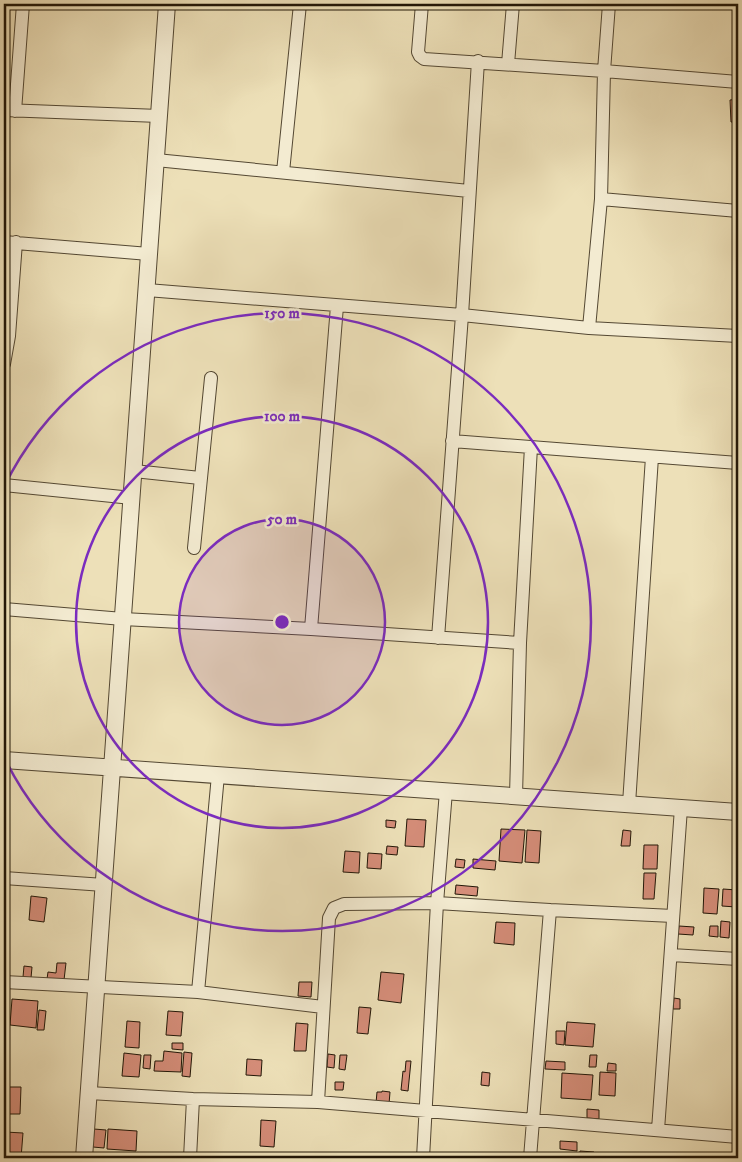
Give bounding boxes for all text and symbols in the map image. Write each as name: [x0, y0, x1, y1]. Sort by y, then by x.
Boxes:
text: 150 m: [264, 304, 300, 323]
text: 100 m: [264, 407, 301, 426]
text: 50 m: [266, 510, 298, 529]
centre of rings: [273, 613, 291, 631]

